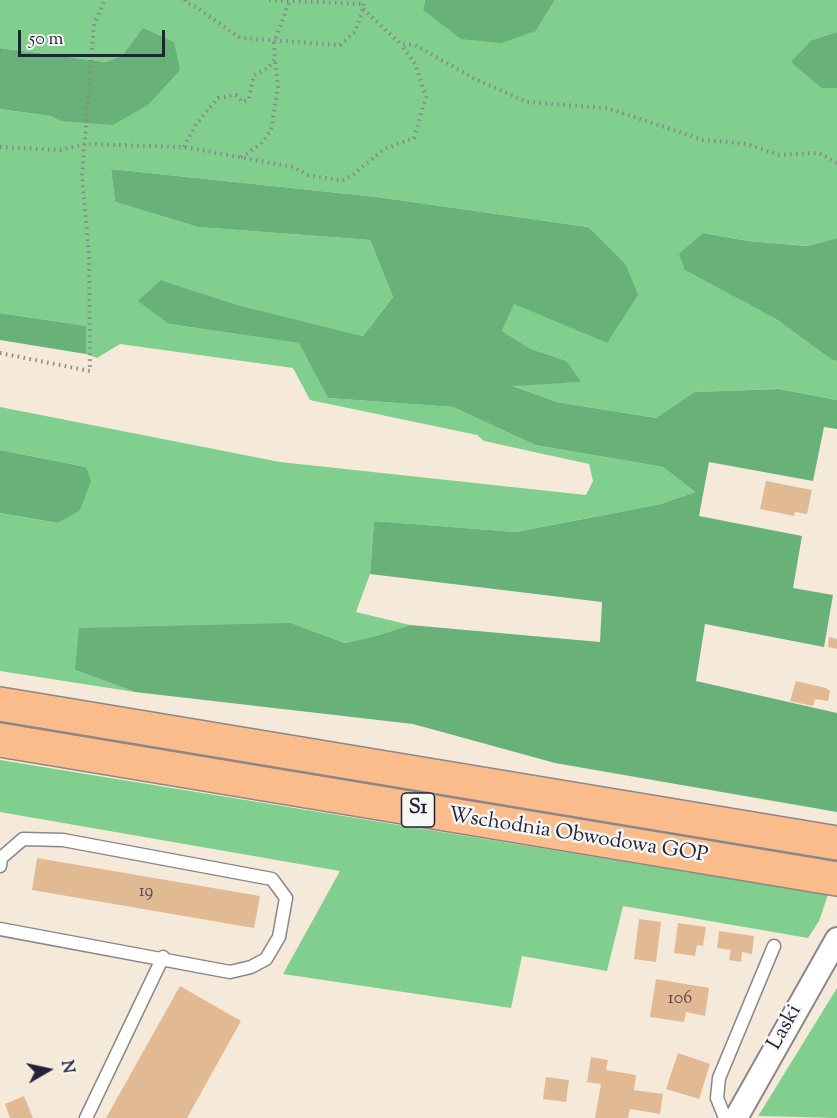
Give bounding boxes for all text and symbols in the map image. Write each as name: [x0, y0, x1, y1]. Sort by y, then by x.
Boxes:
scale bar: [21, 18, 168, 56]
text: 50 m: [29, 27, 63, 53]
road number: S1: [402, 793, 434, 827]
street label: Wschodnia Obwodowa GOP: [446, 804, 710, 870]
house number: 19: [139, 882, 153, 904]
house number: 106: [668, 989, 692, 1011]
street label: Laski: [763, 1001, 809, 1055]
north arrow: [18, 1040, 78, 1100]
text: N: [54, 1059, 79, 1075]

